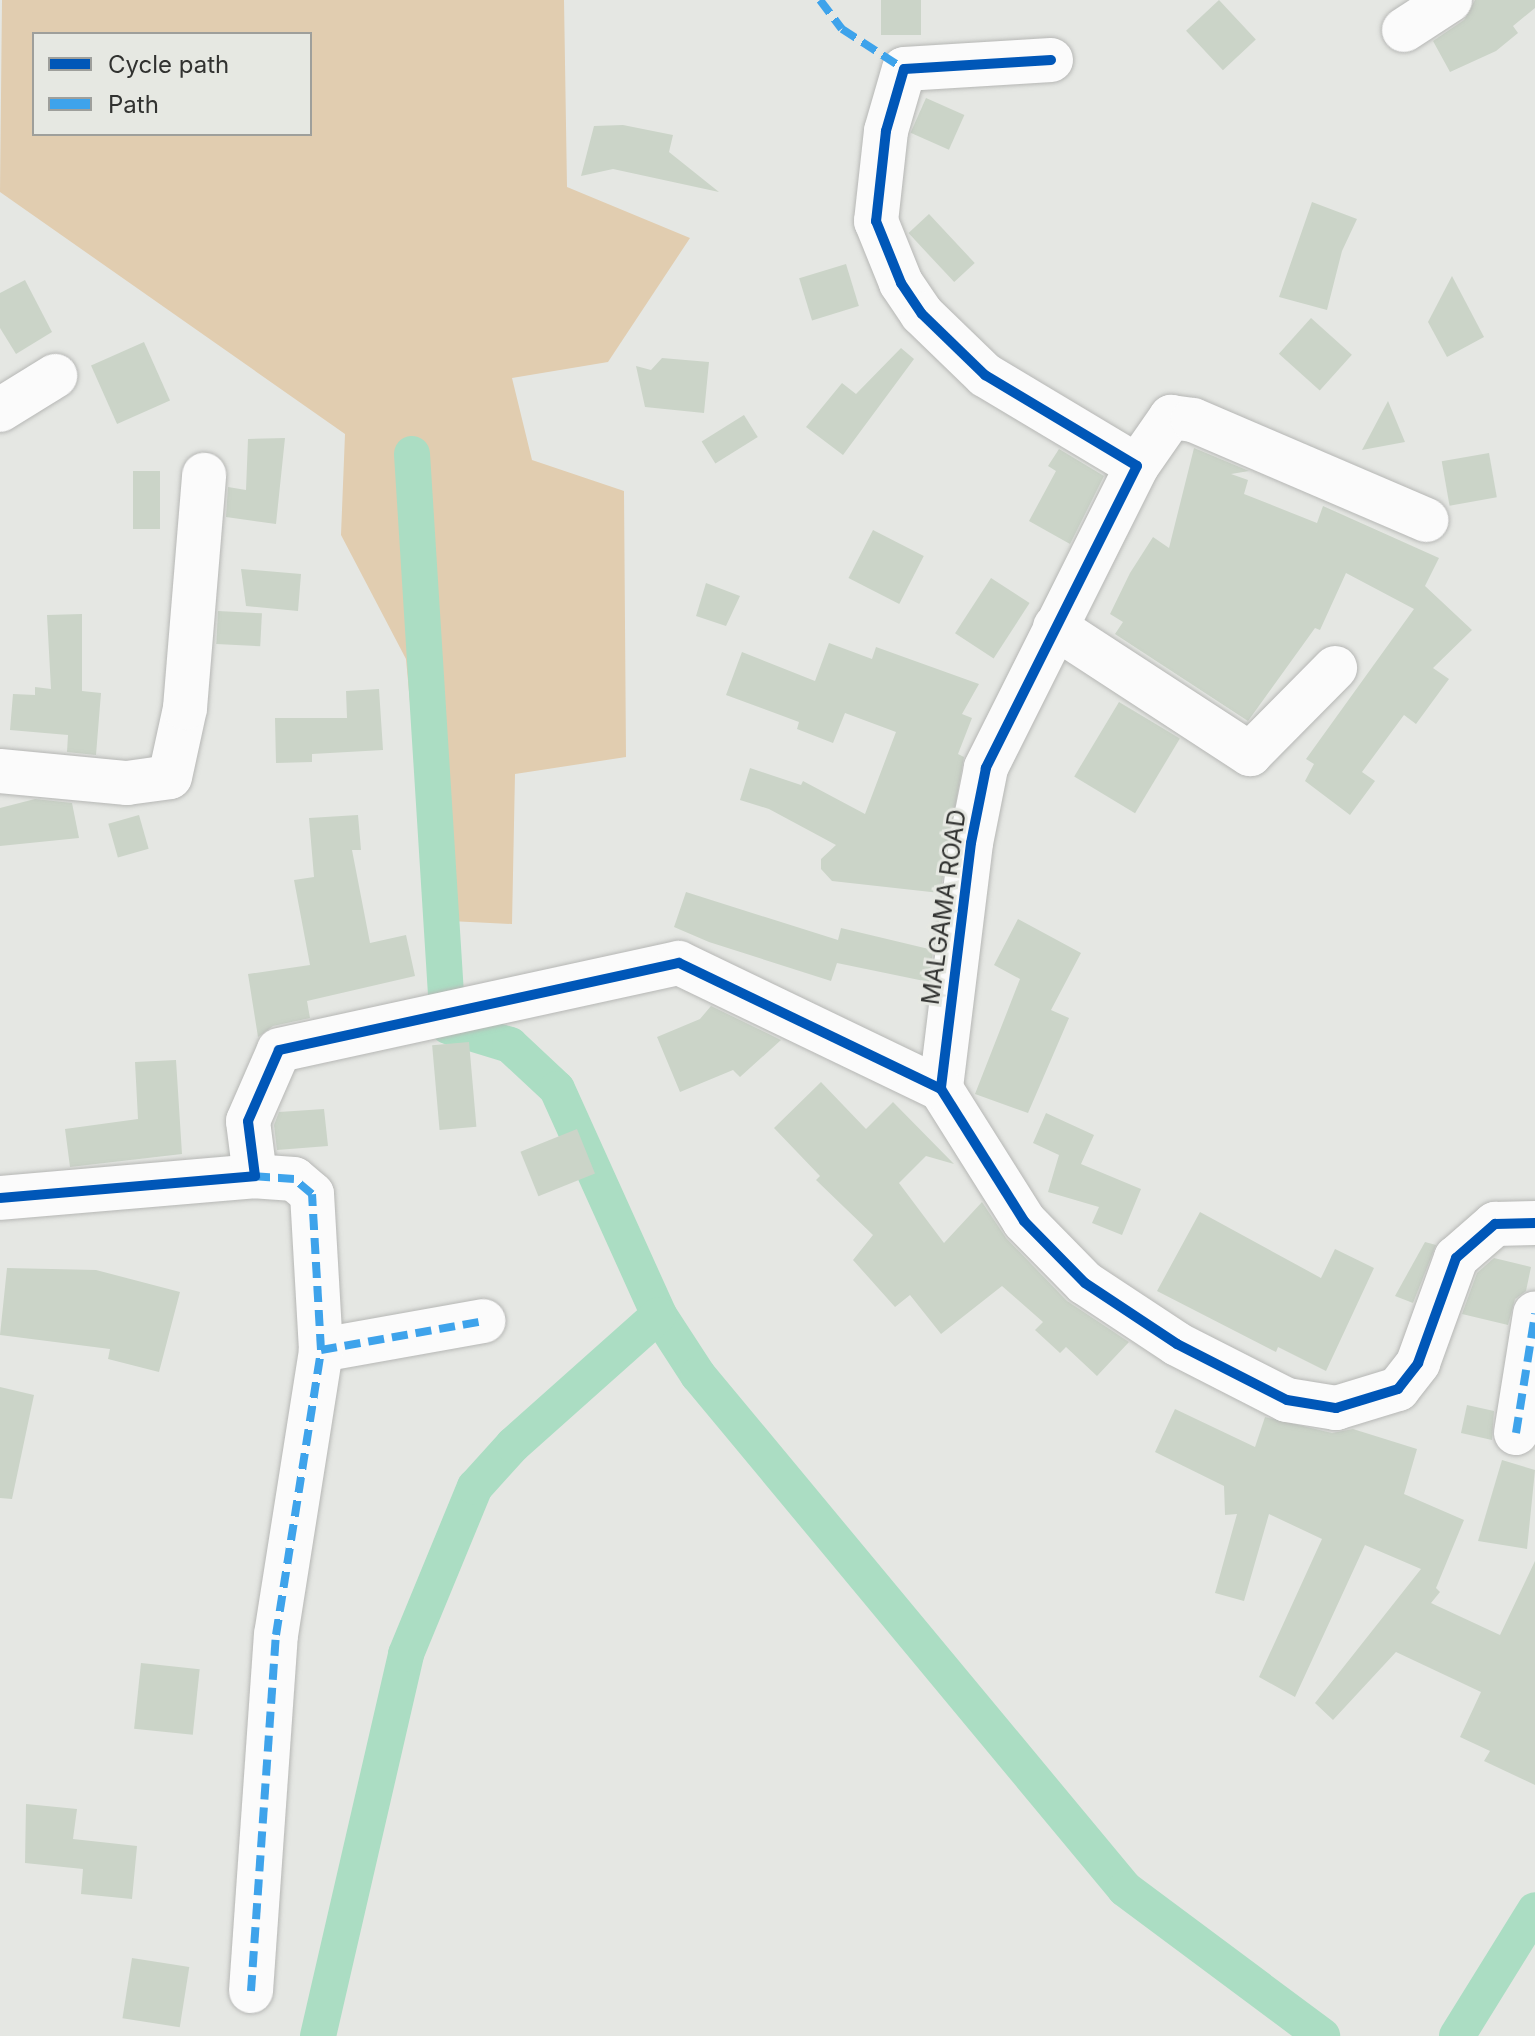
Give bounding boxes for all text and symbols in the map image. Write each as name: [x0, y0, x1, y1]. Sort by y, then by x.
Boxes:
legend: [32, 32, 312, 136]
text: Cycle path: [108, 50, 229, 79]
text: Path: [108, 90, 159, 119]
street label: MALGAMA ROAD: [916, 808, 972, 1006]

